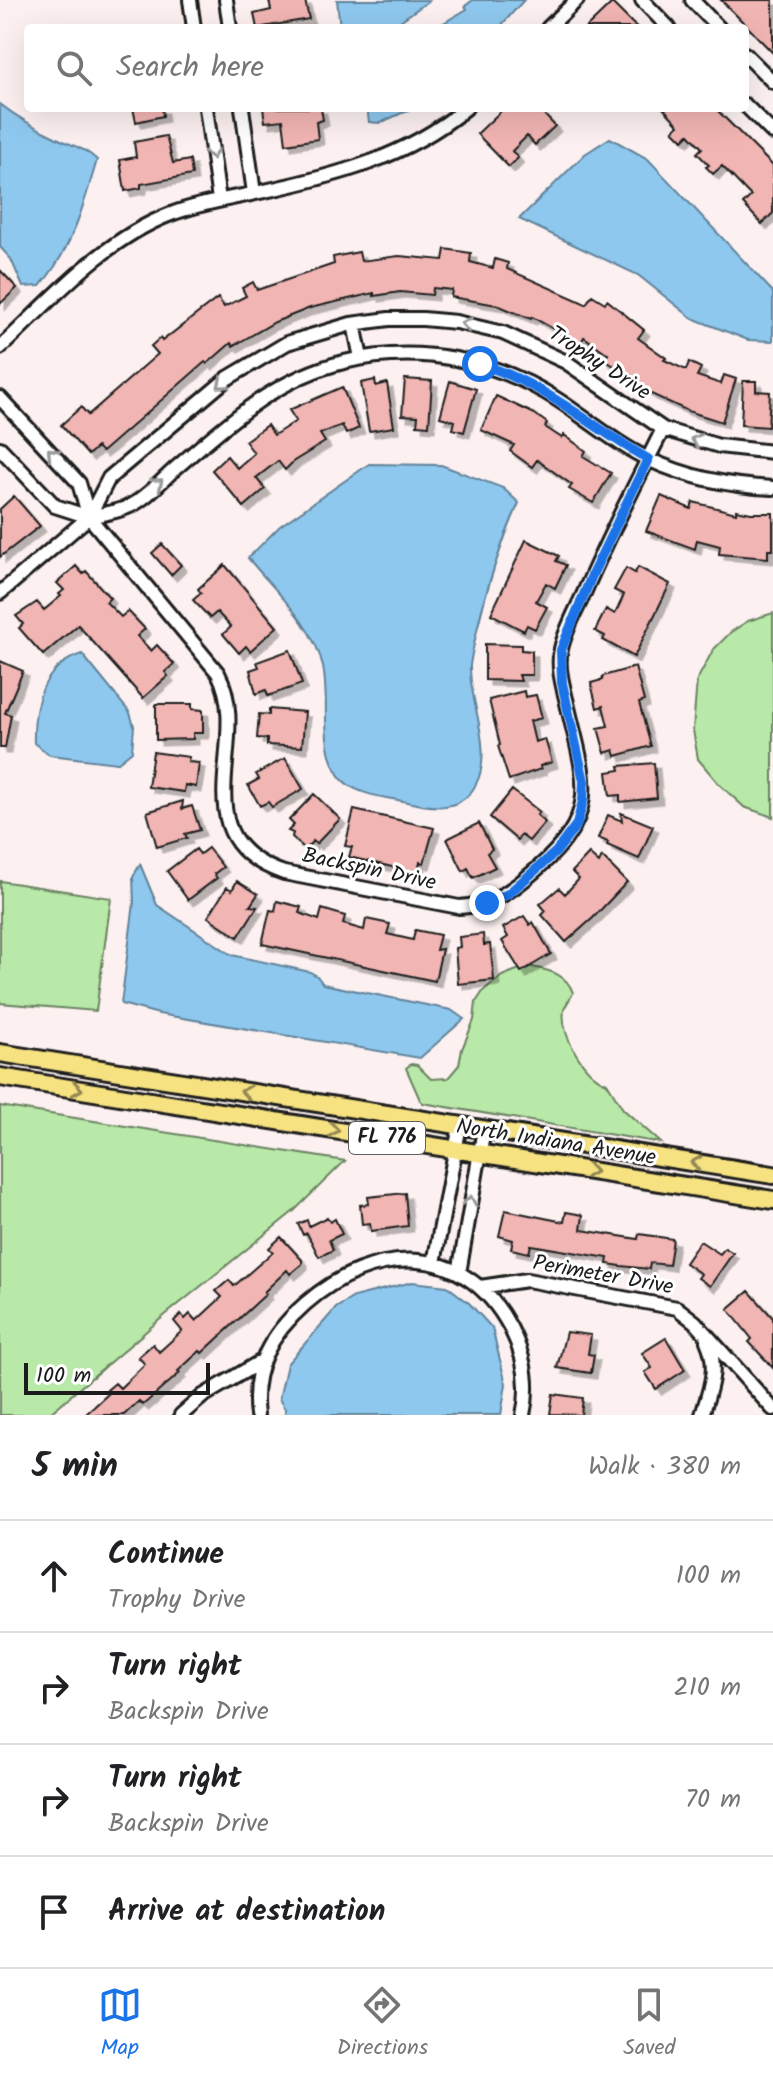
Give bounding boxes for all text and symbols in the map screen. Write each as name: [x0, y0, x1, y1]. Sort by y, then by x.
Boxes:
search box: [24, 24, 749, 112]
text: Search here: [116, 44, 264, 92]
icon: search: [52, 46, 96, 90]
one-way arrow: [203, 147, 220, 161]
one-way arrow: [460, 317, 473, 334]
street label: Trophy Drive: [541, 318, 657, 410]
route start: [462, 346, 498, 382]
one-way arrow: [216, 374, 231, 388]
one-way arrow: [690, 433, 704, 449]
one-way arrow: [47, 448, 61, 463]
one-way arrow: [148, 479, 163, 493]
street label: Backspin Drive: [299, 839, 439, 901]
route end: [469, 885, 505, 921]
one-way arrow: [70, 1080, 84, 1097]
one-way arrow: [239, 1084, 252, 1101]
street label: North Indiana Avenue: [454, 1110, 659, 1176]
one-way arrow: [327, 1121, 341, 1138]
road number: FL 776: [349, 1122, 425, 1154]
one-way arrow: [689, 1155, 703, 1172]
one-way arrow: [584, 1161, 597, 1178]
one-way arrow: [461, 1194, 478, 1208]
street label: Perimeter Drive: [530, 1246, 676, 1306]
scale bar: [24, 1359, 210, 1395]
text: 100 m: [36, 1359, 91, 1394]
text: 5 min: [32, 1440, 118, 1494]
text: Walk · 380 m: [588, 1446, 741, 1488]
text: Continue: [108, 1531, 224, 1579]
icon: ahead: [32, 1554, 76, 1598]
text: 100 m: [676, 1555, 741, 1597]
text: Trophy Drive: [108, 1579, 246, 1621]
text: Turn right: [108, 1643, 241, 1691]
icon: right: [32, 1666, 76, 1710]
text: 210 m: [674, 1667, 741, 1709]
text: Backspin Drive: [108, 1691, 269, 1733]
text: Turn right: [108, 1755, 241, 1803]
icon: right: [32, 1778, 76, 1822]
text: 70 m: [685, 1779, 741, 1821]
text: Backspin Drive: [108, 1803, 269, 1845]
text: Arrive at destination: [108, 1888, 385, 1936]
icon: arrive: [32, 1890, 76, 1934]
tab: Map: [98, 1983, 142, 2066]
tab: Directions: [337, 1983, 428, 2066]
tab: Saved: [623, 1983, 675, 2066]

